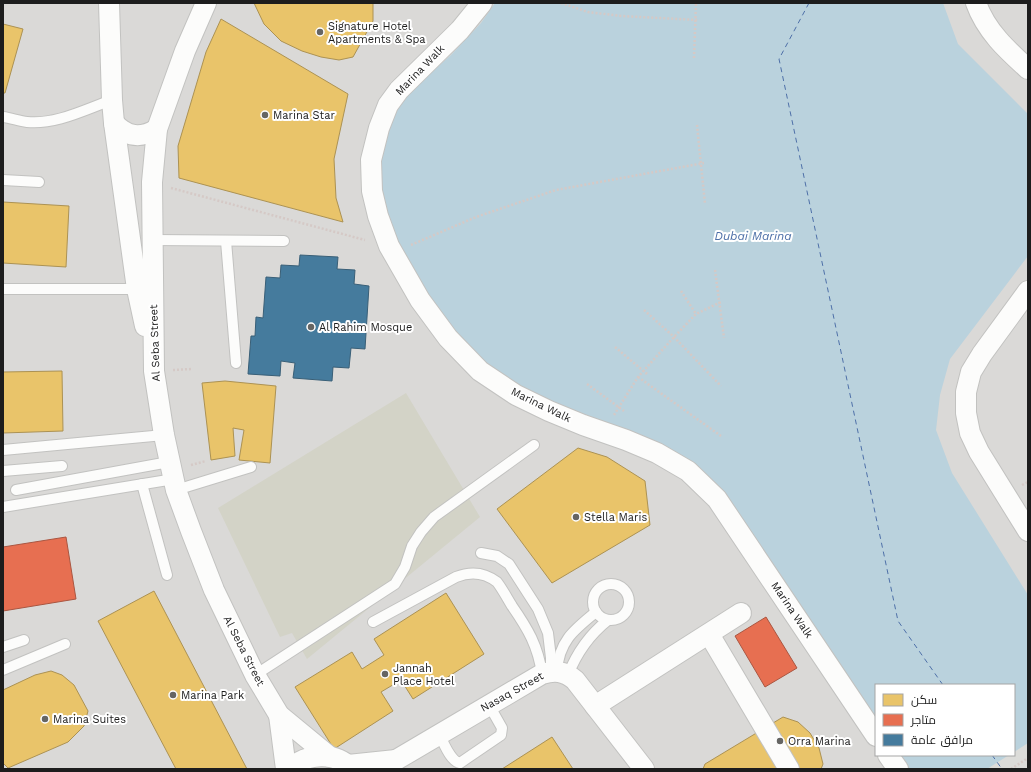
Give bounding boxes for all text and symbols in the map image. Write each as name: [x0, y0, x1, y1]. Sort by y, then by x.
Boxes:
place label: Signature Hotel Apartments & Spa: [328, 20, 426, 46]
marker: Signature Hotel Apartments & Spa: [315, 27, 325, 37]
street label: Marina Walk: [393, 42, 447, 98]
place label: Marina Star: [273, 109, 335, 122]
marker: Marina Star: [260, 110, 270, 120]
water label: Dubai Marina: [714, 229, 792, 243]
street label: Al Seba Street: [147, 304, 163, 382]
place label: Al Rahim Mosque: [319, 321, 412, 334]
marker: Al Rahim Mosque: [306, 322, 316, 332]
street label: Marina Walk: [509, 385, 573, 425]
place label: Stella Maris: [584, 511, 647, 524]
marker: Stella Maris: [571, 512, 581, 522]
street label: Marina Walk: [768, 579, 816, 641]
street label: Al Seba Street: [221, 614, 267, 689]
place label: Jannah Place Hotel: [393, 662, 455, 688]
marker: Jannah Place Hotel: [380, 669, 390, 679]
street label: Nasaq Street: [478, 669, 546, 715]
legend: [875, 684, 1015, 756]
place label: Marina Park: [181, 689, 244, 702]
marker: Marina Park: [168, 690, 178, 700]
text: سكن: [911, 693, 937, 707]
place label: Marina Suites: [53, 713, 126, 726]
text: متاجر: [910, 713, 936, 727]
marker: Marina Suites: [40, 714, 50, 724]
text: مرافق عامة: [911, 733, 973, 747]
place label: Orra Marina: [788, 735, 851, 748]
marker: Orra Marina: [775, 736, 785, 746]

